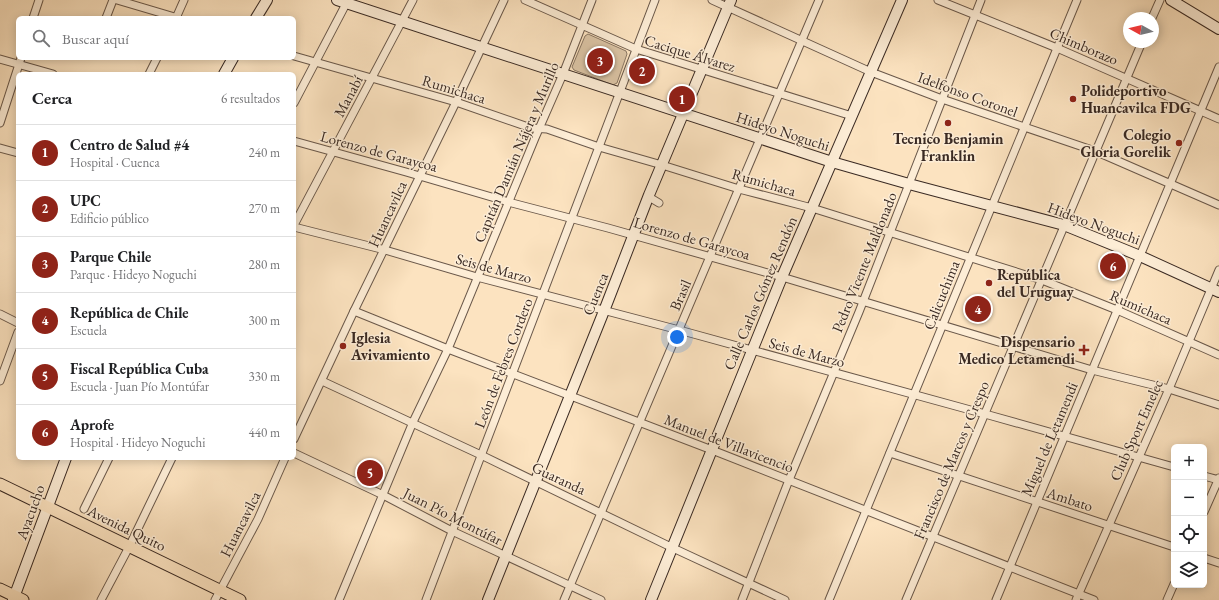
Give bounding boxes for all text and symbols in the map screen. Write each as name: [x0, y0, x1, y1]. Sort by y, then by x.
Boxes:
north arrow: [1123, 12, 1159, 48]
search box: [16, 16, 296, 60]
street label: Chimborazo: [1047, 23, 1121, 69]
icon: search: [30, 27, 52, 49]
text: Buscar aquí: [62, 29, 129, 48]
street label: Cacique Álvarez: [642, 30, 738, 76]
pin: 3: [587, 46, 613, 76]
pin: 2: [629, 56, 655, 86]
street label: Capitán Damián Nájera y Murillo: [469, 59, 563, 245]
street label: Idelfonso Coronel: [915, 67, 1021, 121]
street label: Rumichaca: [420, 70, 488, 108]
street label: Manabí: [329, 72, 367, 120]
place label: Polideportivo Huancavilca FDG: [1081, 81, 1191, 117]
pin: 1: [669, 84, 695, 114]
text: Cerca: [32, 87, 72, 109]
text: 6 resultados: [221, 90, 280, 107]
marker: Polideportivo Huancavilca FDG: [1068, 94, 1078, 104]
street label: Hideyo Noguchi: [734, 107, 832, 155]
marker: Tecnico Benjamin Franklin: [943, 118, 953, 128]
place label: Colegio Gloria Gorelik: [1080, 125, 1172, 161]
street label: Lorenzo de Garaycoa: [318, 126, 440, 176]
place label: Tecnico Benjamin Franklin: [892, 129, 1004, 165]
text: Centro de Salud #4: [70, 135, 189, 154]
marker: Colegio Gloria Gorelik: [1174, 138, 1184, 148]
text: 1: [42, 144, 48, 161]
text: 240 m: [249, 144, 280, 161]
text: Hospital · Cuenca: [70, 154, 160, 171]
street label: Rumichaca: [730, 164, 798, 200]
street label: Huancavilca: [363, 178, 411, 250]
street label: Pedro Vicente Maldonado: [827, 189, 901, 335]
text: UPC: [70, 191, 101, 210]
street label: Hideyo Noguchi: [1045, 197, 1143, 249]
text: 2: [42, 200, 48, 217]
text: 270 m: [249, 200, 280, 217]
text: Edificio público: [70, 210, 149, 227]
street label: Lorenzo de Garaycoa: [632, 212, 752, 264]
street label: Calle Carlos Gómez Rendón: [719, 213, 801, 373]
text: Parque Chile: [70, 247, 151, 266]
street label: Seis de Marzo: [454, 249, 534, 287]
pin: 6: [1100, 251, 1126, 281]
text: 3: [42, 256, 48, 273]
text: 280 m: [249, 256, 280, 273]
street label: Calicuchima: [919, 258, 963, 332]
place label: República del Uruguay: [997, 265, 1075, 301]
text: Parque · Hideyo Noguchi: [70, 266, 197, 283]
street label: Cuenca: [578, 270, 612, 318]
street label: Brasil: [665, 276, 695, 313]
marker: República del Uruguay: [984, 278, 994, 288]
street label: Rumichaca: [1107, 285, 1175, 329]
pin: 4: [965, 294, 991, 324]
street label: León de Febres Cordero: [469, 295, 537, 431]
text: República de Chile: [70, 303, 188, 322]
text: 4: [42, 312, 48, 329]
text: 300 m: [249, 312, 280, 329]
text: Escuela: [70, 322, 107, 339]
your location: [667, 327, 687, 347]
place label: Iglesia Avivamiento: [350, 328, 430, 364]
place label: Dispensario Medico Letamendi: [958, 332, 1076, 368]
street label: Seis de Marzo: [767, 333, 847, 371]
marker: Iglesia Avivamiento: [338, 341, 348, 351]
marker: Dispensario Medico Letamendi: [1078, 344, 1090, 356]
text: Fiscal República Cuba: [70, 359, 209, 378]
text: 5: [42, 368, 48, 385]
text: 330 m: [249, 368, 280, 385]
street label: Club Sport Emelec: [1105, 376, 1167, 484]
text: Escuela · Juan Pío Montúfar: [70, 378, 209, 395]
street label: Francisco de Marcos y Crespo: [909, 378, 993, 542]
street label: Miguel de Letamendi: [1016, 379, 1082, 499]
street label: Manuel de Villavicencio: [662, 410, 796, 476]
text: Aprofe: [70, 415, 114, 434]
text: 6: [42, 424, 48, 441]
text: 440 m: [249, 424, 280, 441]
text: Hospital · Hideyo Noguchi: [70, 434, 205, 451]
map controls: [1171, 444, 1207, 588]
button: +: [1171, 444, 1207, 480]
street label: Guaranda: [529, 457, 589, 499]
pin: 5: [357, 458, 383, 488]
button: −: [1171, 480, 1207, 516]
street label: Ayacucho: [11, 482, 49, 543]
street label: Juan Pío Montúfar: [398, 482, 506, 549]
street label: Ambato: [1043, 482, 1096, 515]
street label: Huancavilca: [215, 488, 265, 560]
street label: Avenida Quito: [84, 500, 169, 555]
button: locate: [1171, 516, 1207, 552]
button: layers: [1171, 552, 1207, 588]

